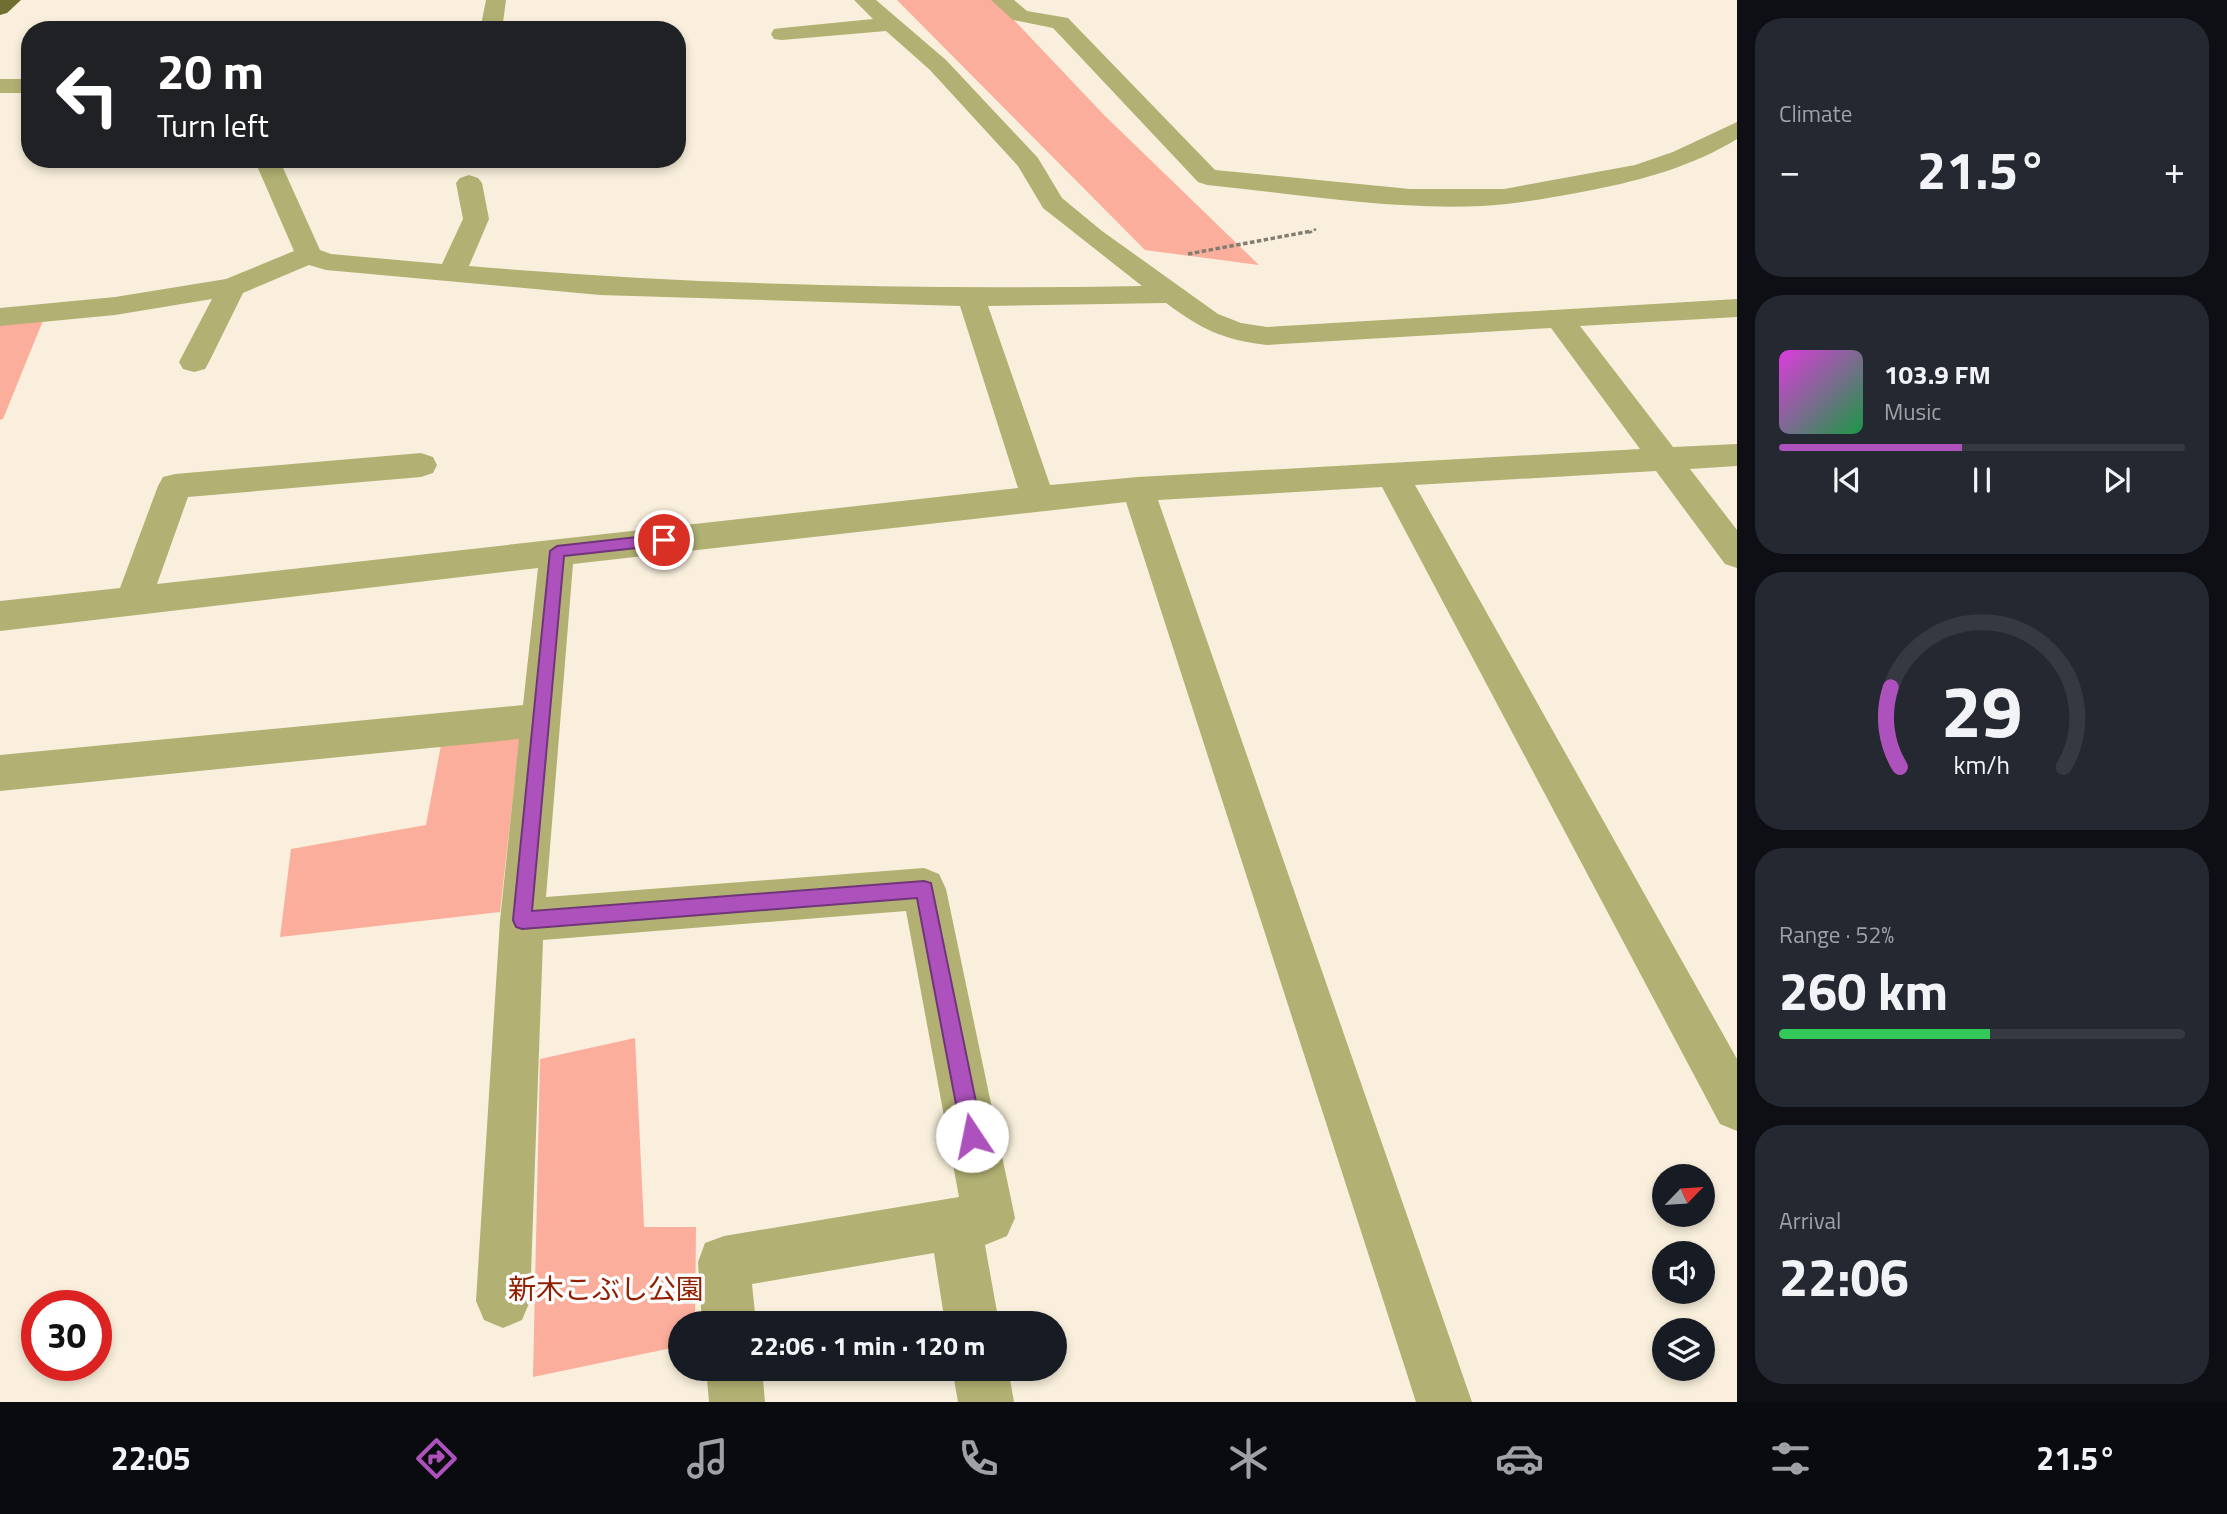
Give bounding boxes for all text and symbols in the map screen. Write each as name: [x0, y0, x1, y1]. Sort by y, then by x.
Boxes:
text: 20 m: [157, 33, 264, 108]
icon: left: [42, 49, 133, 140]
text: Climate: [1779, 96, 1852, 131]
text: Turn left: [157, 101, 269, 149]
text: 21.5°: [1917, 130, 2047, 209]
text: −: [1779, 141, 1800, 199]
text: +: [2164, 141, 2185, 199]
text: 103.9 FM: [1884, 355, 1991, 394]
text: Music: [1884, 394, 1941, 429]
icon: previous: [1828, 461, 1866, 499]
icon: pause: [1963, 461, 2001, 499]
icon: next: [2098, 461, 2136, 499]
pin: [634, 510, 694, 570]
icon: arrive: [645, 521, 683, 559]
text: 29: [1941, 655, 2023, 765]
text: km/h: [1954, 746, 2010, 784]
text: Range · 52%: [1779, 917, 1894, 952]
text: 260 km: [1779, 951, 1948, 1030]
position arrow: [935, 1099, 1009, 1173]
north arrow: [1652, 1164, 1715, 1227]
map controls: [1652, 1164, 1715, 1381]
text: Arrival: [1779, 1203, 1841, 1238]
text: 22:06: [1779, 1237, 1909, 1316]
button: sound: [1652, 1241, 1715, 1304]
park label: 新木こぶし公園: [508, 1267, 704, 1310]
speed limit sign: 30: [21, 1290, 112, 1381]
button: layers: [1652, 1318, 1715, 1381]
text: 22:06 · 1 min · 120 m: [750, 1326, 985, 1365]
text: 22:05: [111, 1434, 191, 1482]
icon: directions: [412, 1434, 461, 1483]
icon: music: [683, 1434, 732, 1483]
icon: phone: [954, 1434, 1003, 1483]
icon: climate: [1224, 1434, 1273, 1483]
icon: car: [1495, 1434, 1544, 1483]
icon: filters: [1766, 1434, 1815, 1483]
text: 21.5°: [2036, 1434, 2116, 1482]

